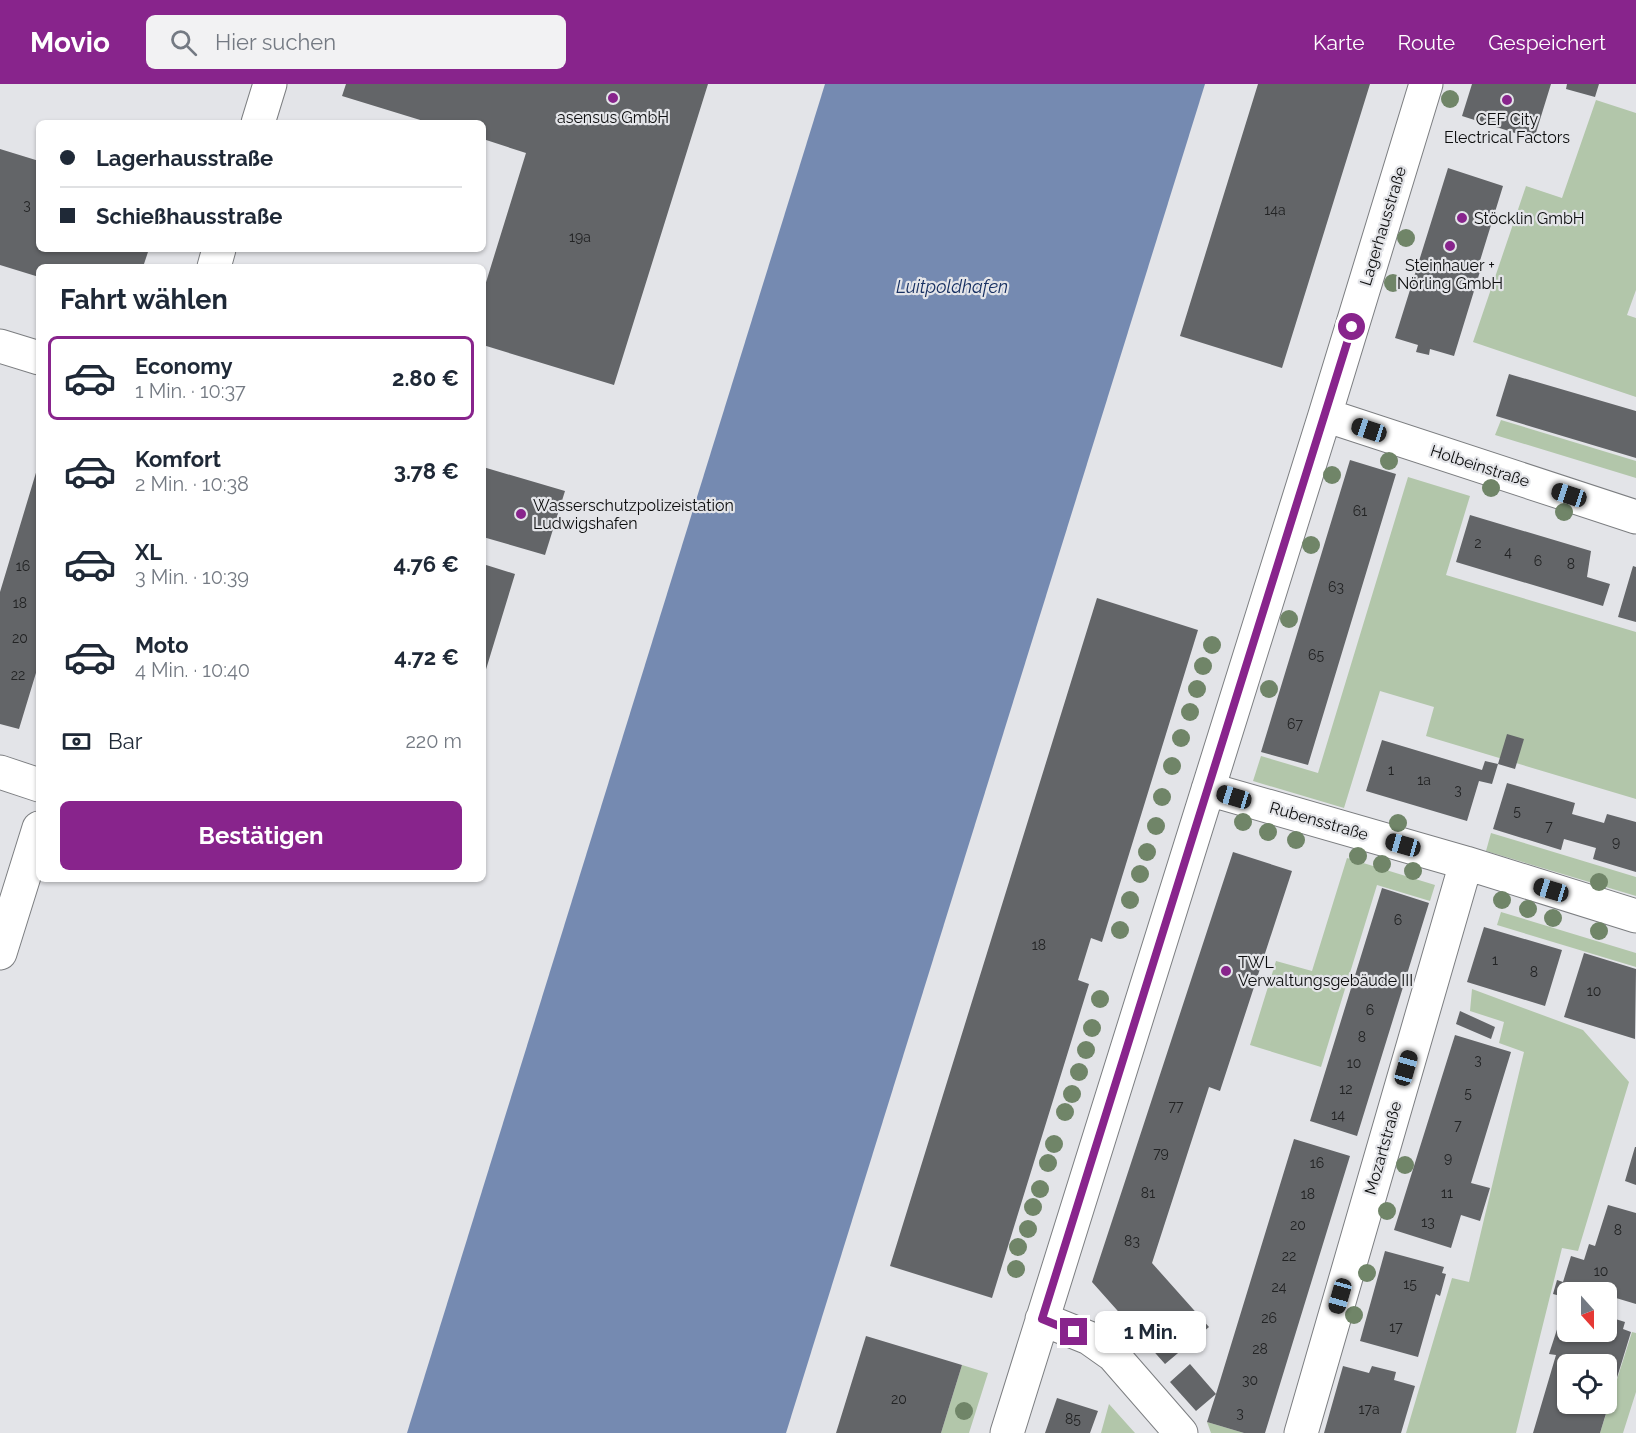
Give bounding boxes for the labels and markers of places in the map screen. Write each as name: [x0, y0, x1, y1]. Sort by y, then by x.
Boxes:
marker: asensus GmbH: [606, 91, 620, 105]
marker: CEF City Electrical Factors: [1500, 93, 1514, 107]
place label: asensus GmbH: [557, 108, 669, 127]
place label: CEF City Electrical Factors: [1444, 110, 1570, 147]
place label: Stöcklin GmbH: [1474, 209, 1585, 228]
marker: Stöcklin GmbH: [1455, 211, 1469, 225]
marker: Steinhauer + Nörling GmbH: [1443, 239, 1457, 253]
place label: Steinhauer + Nörling GmbH: [1397, 256, 1503, 293]
place label: Wasserschutzpolizeistation Ludwigshafen: [533, 496, 734, 533]
marker: Wasserschutzpolizeistation Ludwigshafen: [514, 507, 528, 521]
place label: TWL Verwaltungsgebäude III: [1238, 953, 1413, 990]
marker: TWL Verwaltungsgebäude III: [1219, 964, 1233, 978]

